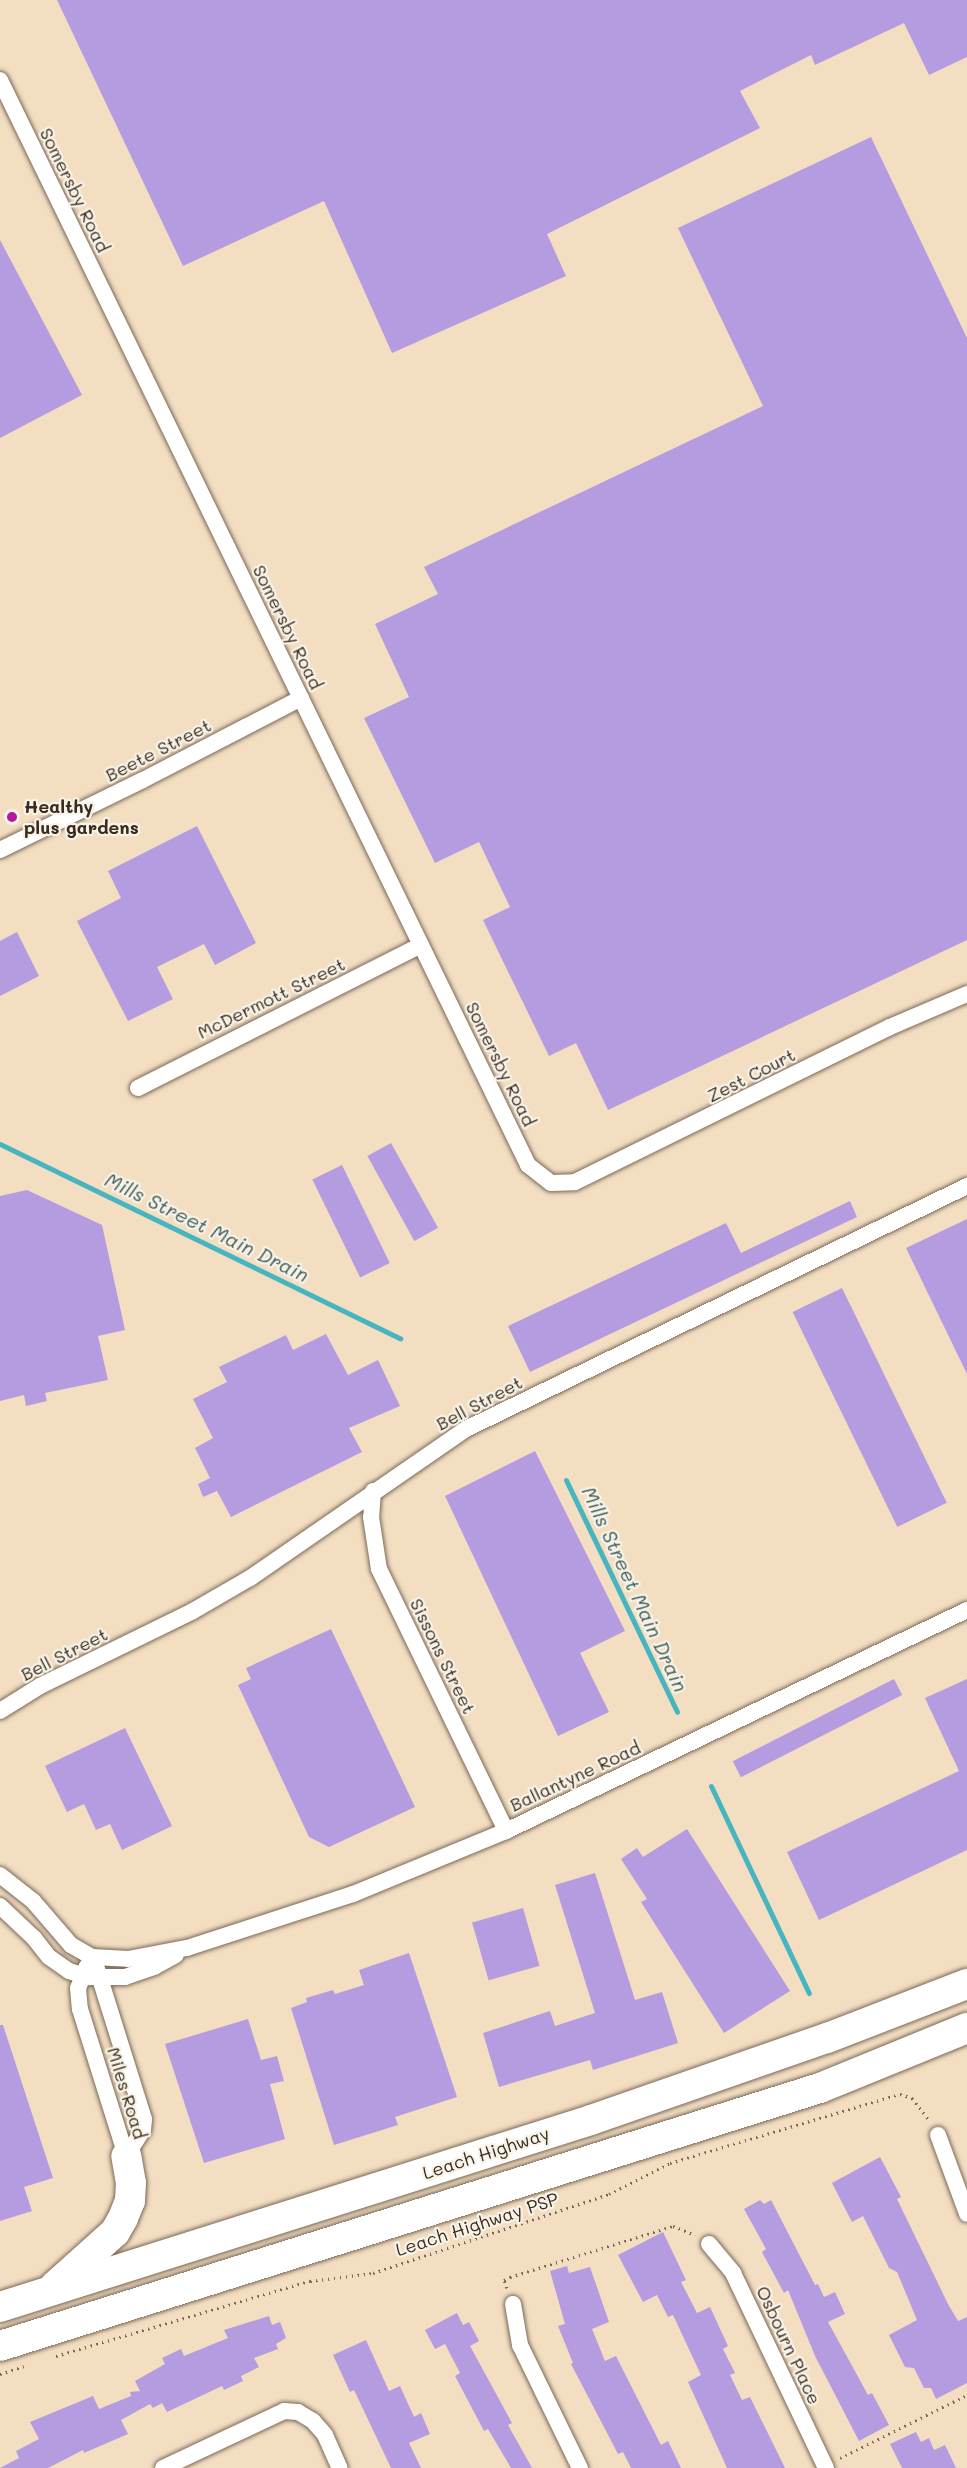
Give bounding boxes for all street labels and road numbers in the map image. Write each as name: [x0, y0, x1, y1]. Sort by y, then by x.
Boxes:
street label: Somersby Road: [36, 124, 114, 256]
street label: Somersby Road: [249, 561, 327, 693]
street label: Beete Street: [102, 714, 214, 786]
street label: McDermott Street: [194, 953, 348, 1043]
street label: Somersby Road: [462, 998, 540, 1130]
street label: Zest Court: [703, 1044, 799, 1106]
street label: Bell Street: [432, 1371, 526, 1435]
street label: Sissons Street: [406, 1595, 480, 1717]
street label: Bell Street: [17, 1623, 111, 1685]
street label: Ballantyne Road: [506, 1736, 644, 1816]
street label: Miles Road: [103, 2044, 151, 2142]
street label: Leach Highway: [420, 2122, 552, 2184]
street label: Leach Highway PSP: [393, 2188, 561, 2260]
street label: Osbourn Place: [752, 2282, 826, 2408]

